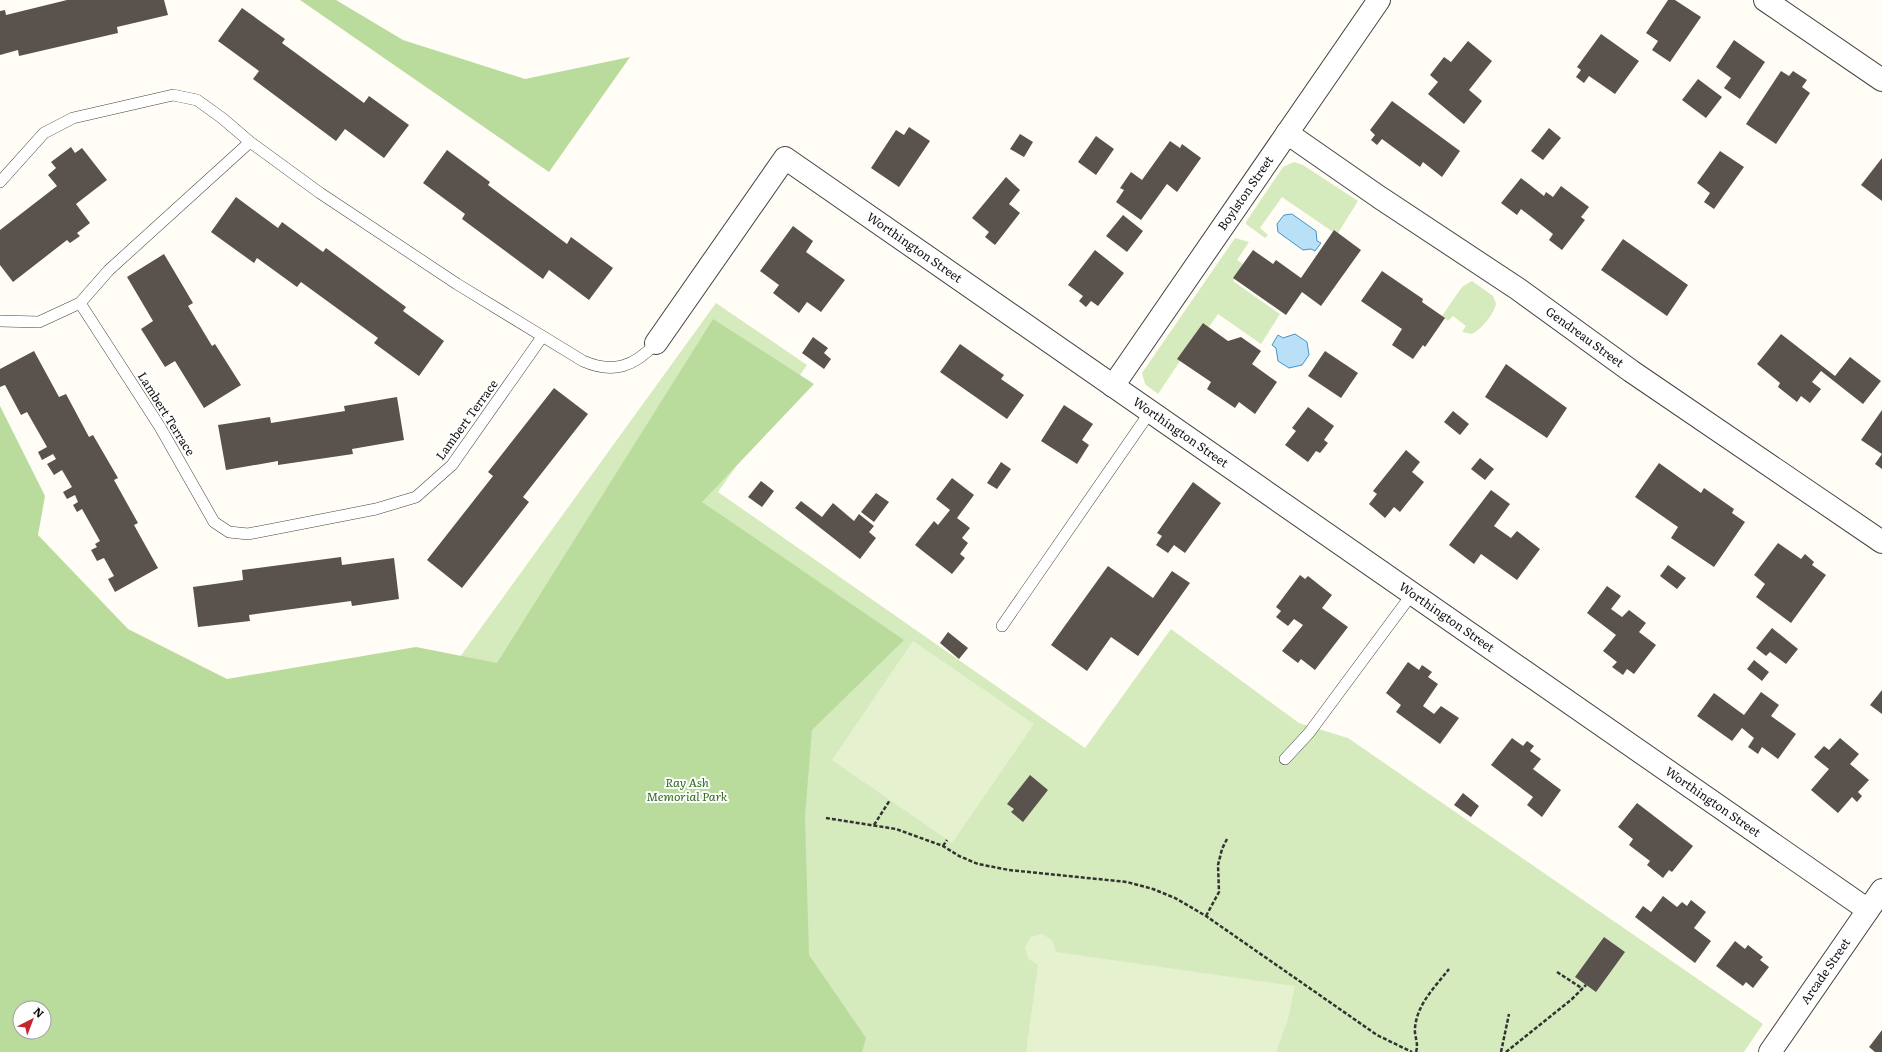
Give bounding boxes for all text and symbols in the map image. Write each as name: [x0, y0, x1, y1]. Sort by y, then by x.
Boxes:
street label: Boylston Street: [1213, 152, 1277, 234]
street label: Worthington Street: [864, 207, 966, 287]
street label: Gendreau Street: [1542, 302, 1628, 371]
street label: Lambert Terrace: [134, 368, 200, 459]
street label: Lambert Terrace: [431, 375, 502, 463]
street label: Worthington Street: [1130, 392, 1233, 471]
street label: Worthington Street: [1396, 577, 1499, 656]
street label: Worthington Street: [1662, 762, 1765, 841]
park label: Ray Ash Memorial Park: [647, 773, 728, 805]
street label: Arcade Street: [1796, 934, 1854, 1008]
north arrow: [12, 1000, 52, 1040]
text: N: [31, 1003, 48, 1021]

